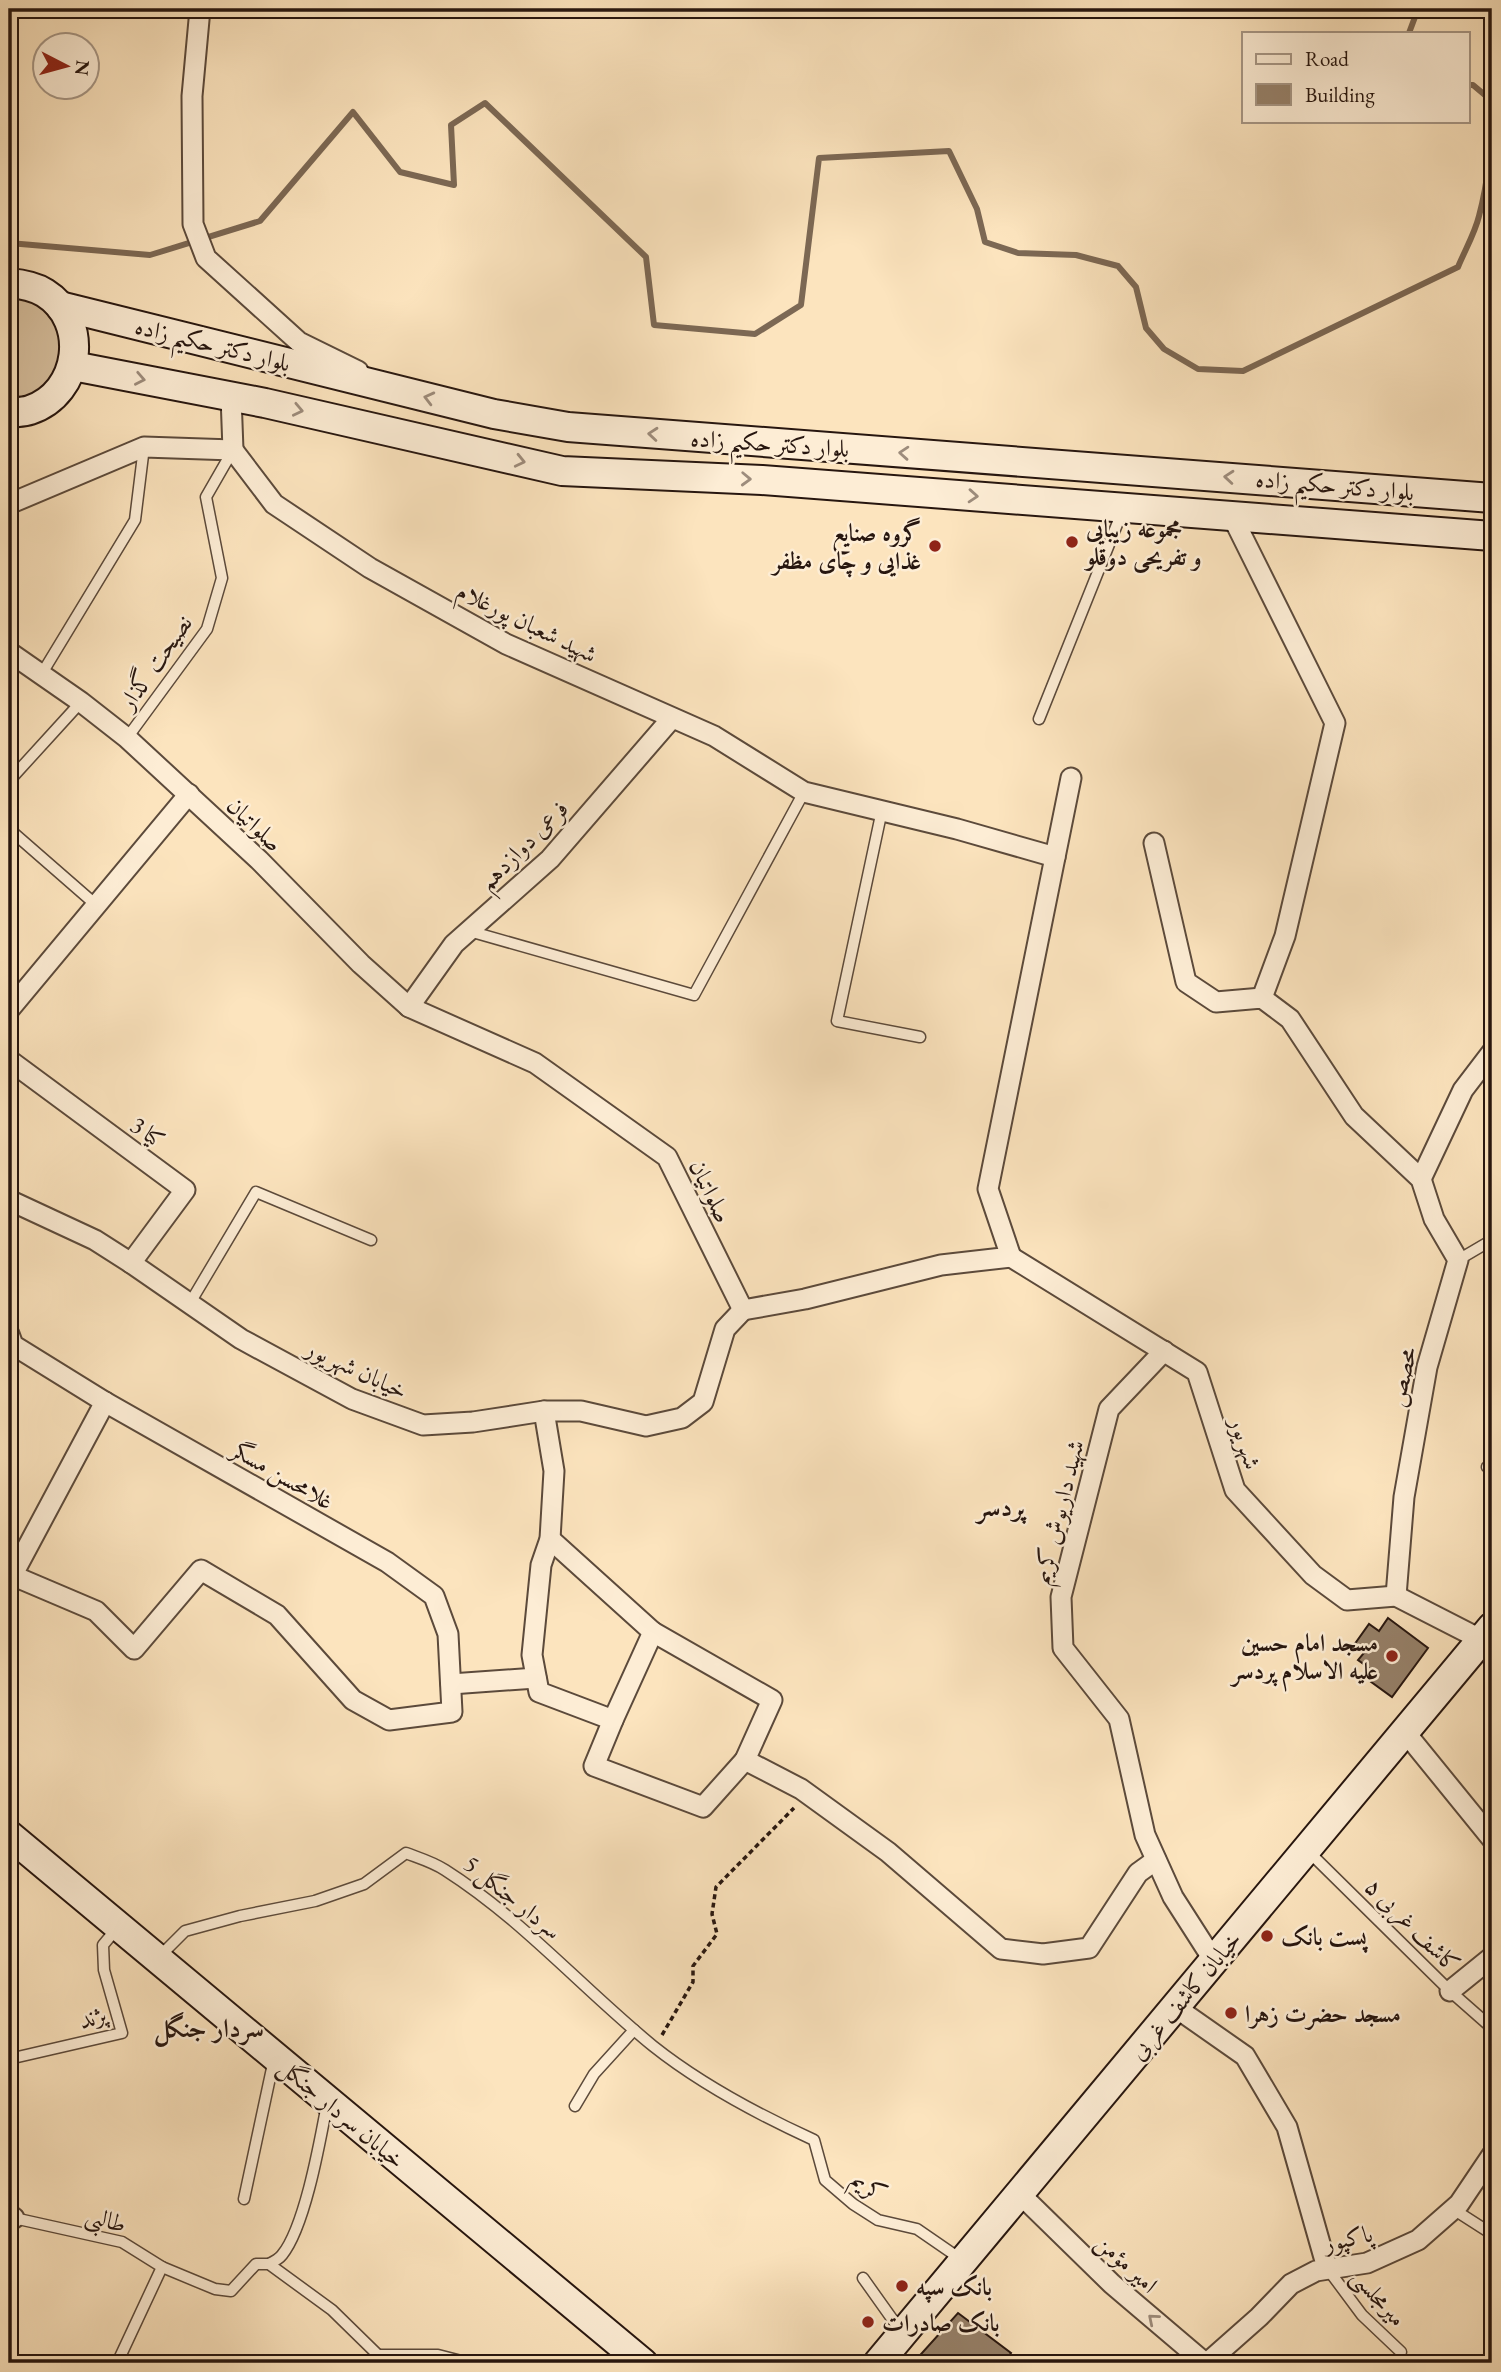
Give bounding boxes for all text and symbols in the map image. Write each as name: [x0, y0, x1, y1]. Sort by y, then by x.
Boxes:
north arrow: [32, 32, 102, 102]
legend: [1242, 32, 1470, 122]
text: Road: [1305, 45, 1349, 72]
text: N: [69, 59, 96, 77]
text: Building: [1305, 81, 1375, 108]
street label: بلوار دکتر حکیم زاده: [130, 310, 294, 387]
one-way arrow: [134, 371, 146, 386]
one-way arrow: [423, 392, 435, 406]
one-way arrow: [292, 402, 304, 417]
street label: بلوار دکتر حکیم زاده: [689, 422, 850, 473]
one-way arrow: [647, 427, 658, 442]
one-way arrow: [898, 446, 909, 461]
one-way arrow: [514, 453, 526, 467]
street label: بلوار دکتر حکیم زاده: [1254, 463, 1416, 516]
one-way arrow: [1223, 470, 1234, 485]
one-way arrow: [741, 471, 752, 486]
one-way arrow: [967, 488, 978, 503]
place label: مجموعه زیبایی و تفریحی دوقلو: [1083, 513, 1202, 573]
place label: گروه صنایع غذایی و چای مظفر: [770, 517, 921, 578]
marker: مجموعه زیبایی و تفریحی دوقلو: [1064, 534, 1080, 550]
marker: گروه صنایع غذایی و چای مظفر: [927, 538, 943, 554]
street label: شهید شعبان پورغلام: [449, 575, 602, 675]
street label: نصیحت گذار: [109, 608, 199, 717]
street label: صلواتیان: [220, 790, 290, 858]
street label: فرعی دوازدهم: [471, 793, 580, 902]
street label: کیا 3: [125, 1109, 171, 1155]
street label: صلواتیان: [682, 1154, 740, 1228]
street label: خیابان شهریور: [299, 1331, 413, 1406]
street label: محصص: [1381, 1344, 1424, 1410]
street label: شهریور: [1222, 1411, 1269, 1473]
street label: غلامحسن مسگر: [223, 1432, 339, 1517]
street label: شهید داریوش کریم: [1025, 1437, 1097, 1589]
district label: پردسر: [974, 1490, 1027, 1525]
place label: مسجد امام حسین علیه الاسلام پردسر: [1229, 1627, 1378, 1692]
marker: مسجد امام حسین علیه الاسلام پردسر: [1384, 1648, 1400, 1664]
street label: سردار جنگل 5: [457, 1848, 568, 1947]
street label: کاشف غربی ۵: [1357, 1871, 1467, 1981]
place label: پست بانک: [1281, 1921, 1368, 1953]
street label: خیابان کاشف غربی: [1122, 1924, 1250, 2067]
marker: پست بانک: [1259, 1928, 1275, 1944]
street label: پژند: [74, 1997, 113, 2037]
place label: مسجد حضرت زهرا: [1245, 1998, 1401, 2030]
marker: مسجد حضرت زهرا: [1223, 2005, 1239, 2021]
district label: سردار جنگل: [154, 2011, 264, 2047]
street label: خیابان سردار جنگل: [271, 2051, 412, 2177]
street label: کریم: [842, 2163, 893, 2214]
street label: طالبی: [81, 2198, 130, 2244]
street label: پاکپور: [1318, 2217, 1377, 2261]
street label: امیر مؤمن: [1089, 2226, 1165, 2300]
street label: میرمجلسی: [1343, 2261, 1413, 2334]
place label: بانک سپه: [916, 2271, 992, 2303]
marker: بانک سپه: [894, 2278, 910, 2294]
place label: بانک صادرات: [882, 2307, 1000, 2338]
marker: بانک صادرات: [860, 2314, 876, 2330]
one-way arrow: [1148, 2315, 1161, 2327]

